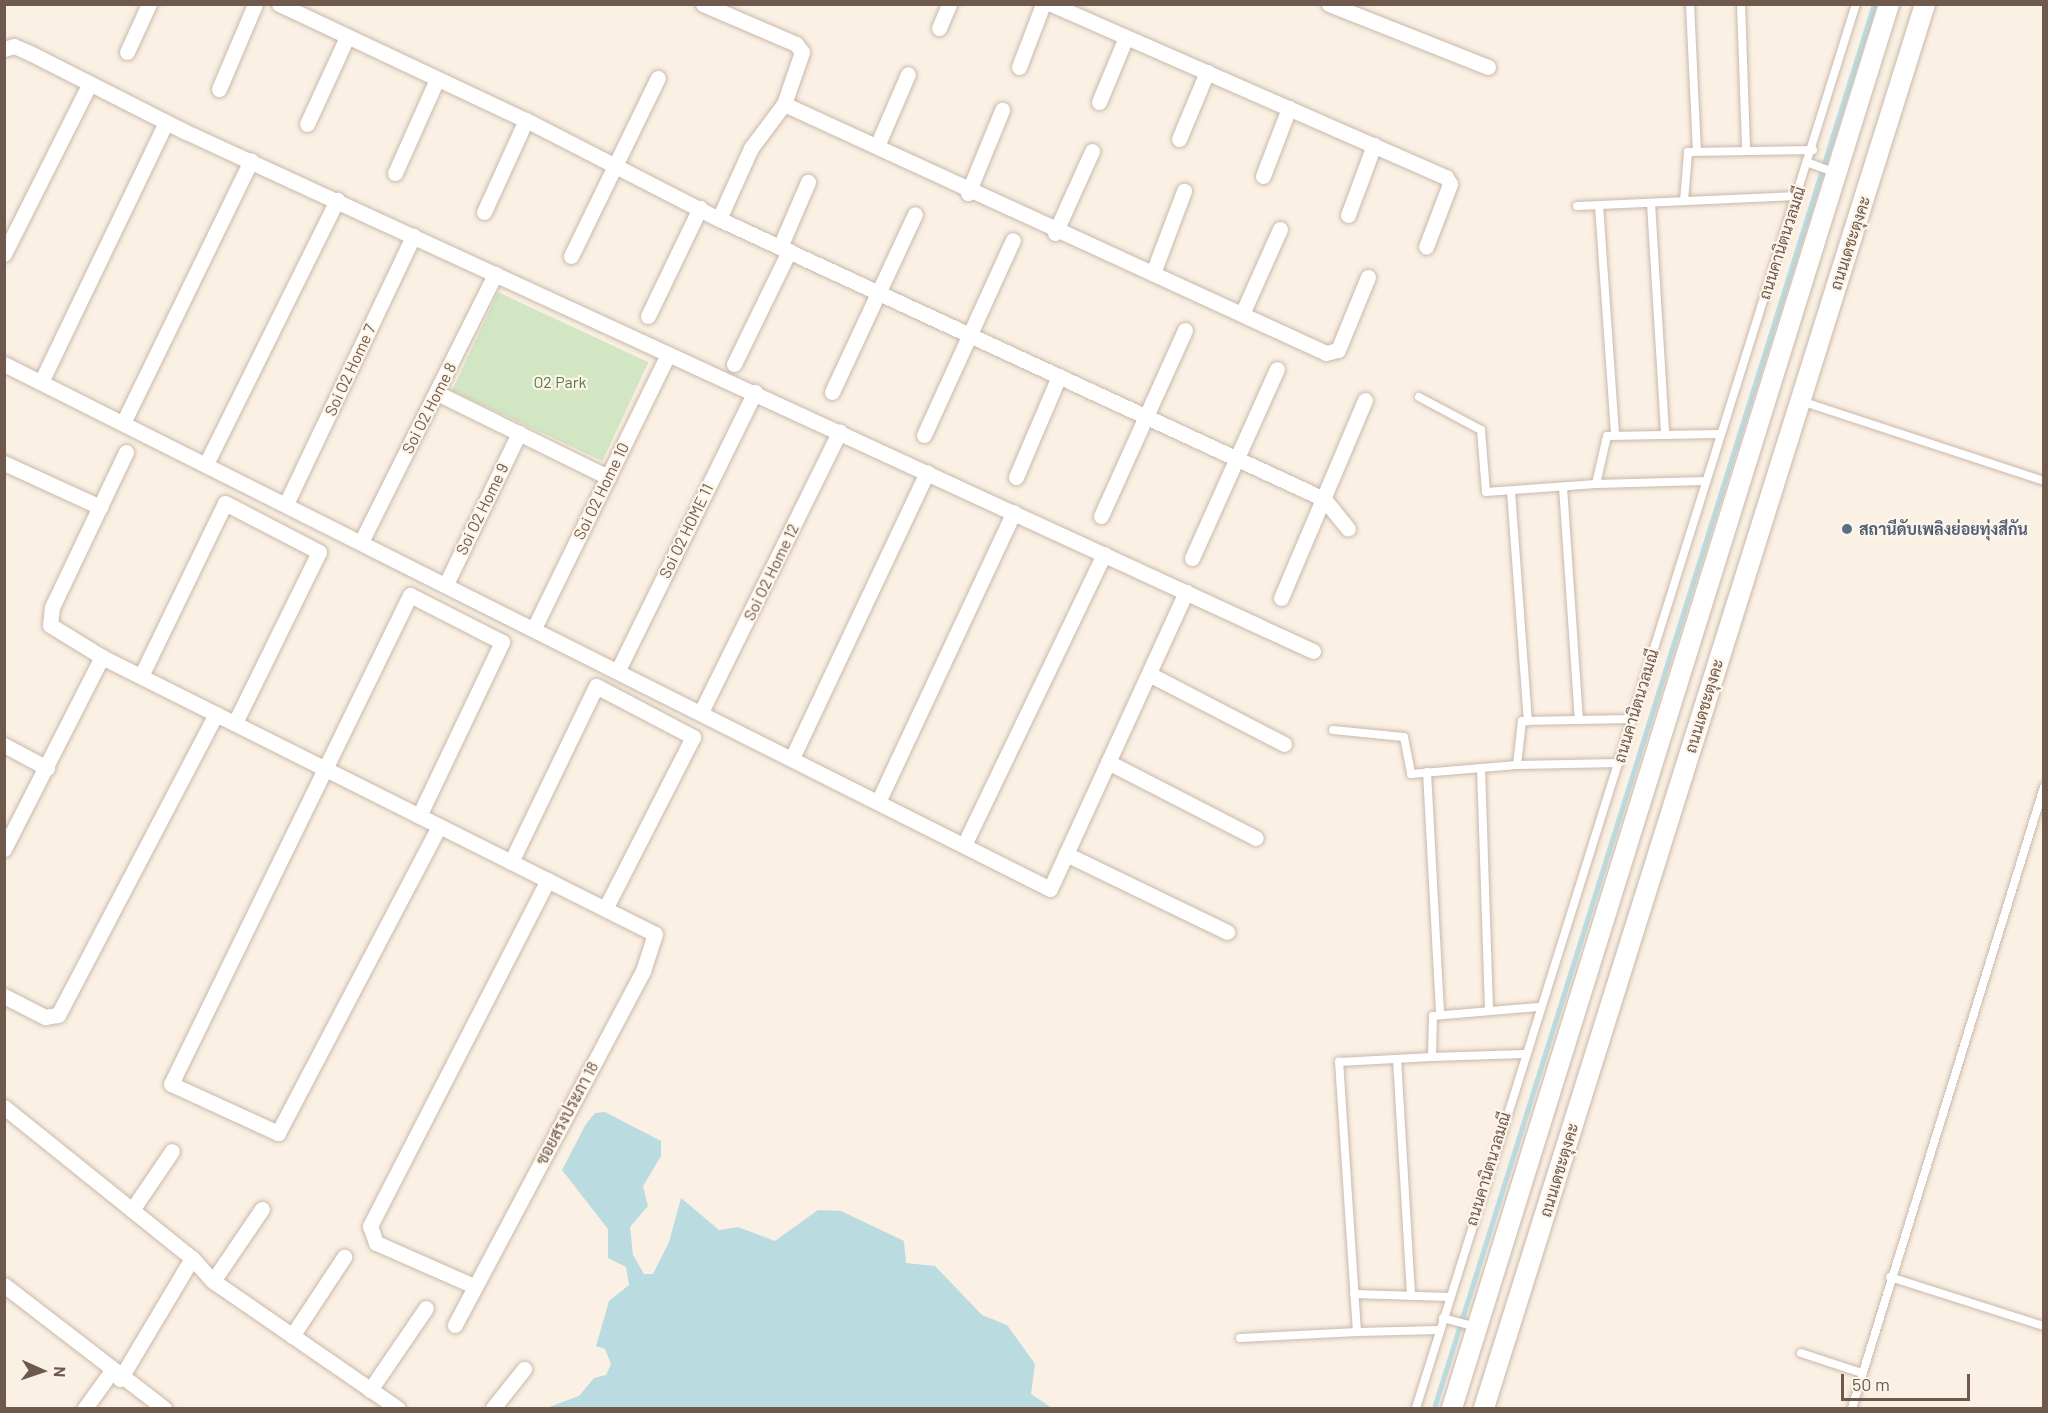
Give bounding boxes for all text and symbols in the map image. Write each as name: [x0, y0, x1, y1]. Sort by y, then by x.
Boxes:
street label: ถนนคานิตนวลมณี: [1755, 184, 1809, 302]
street label: ถนนเดชะตุงคะ: [1826, 194, 1874, 292]
street label: Soi O2 Home 7: [320, 321, 380, 419]
street label: Soi O2 Home 8: [398, 359, 460, 457]
park label: O2 Park: [533, 372, 587, 392]
street label: Soi O2 Home 10: [569, 439, 633, 543]
street label: Soi O2 Home 9: [452, 460, 512, 558]
street label: Soi O2 HOME 11: [655, 480, 717, 582]
place label: สถานีดับเพลิงย่อยทุ่งสีกัน: [1859, 519, 2028, 539]
street label: Soi O2 Home 12: [739, 520, 803, 624]
marker: สถานีดับเพลิงย่อยทุ่งสีกัน: [1840, 522, 1854, 536]
street label: ถนนคานิตนวลมณี: [1610, 647, 1662, 765]
street label: ถนนเดชะตุงคะ: [1681, 657, 1727, 755]
street label: ซอยสรงประภา 18: [532, 1058, 602, 1168]
street label: ถนนคานิตนวลมณี: [1462, 1110, 1514, 1228]
street label: ถนนเดชะตุงคะ: [1536, 1121, 1582, 1219]
north arrow: [12, 1341, 72, 1401]
scale bar: [1844, 1362, 1973, 1400]
text: N: [51, 1366, 70, 1378]
text: 50 m: [1852, 1373, 1890, 1395]

